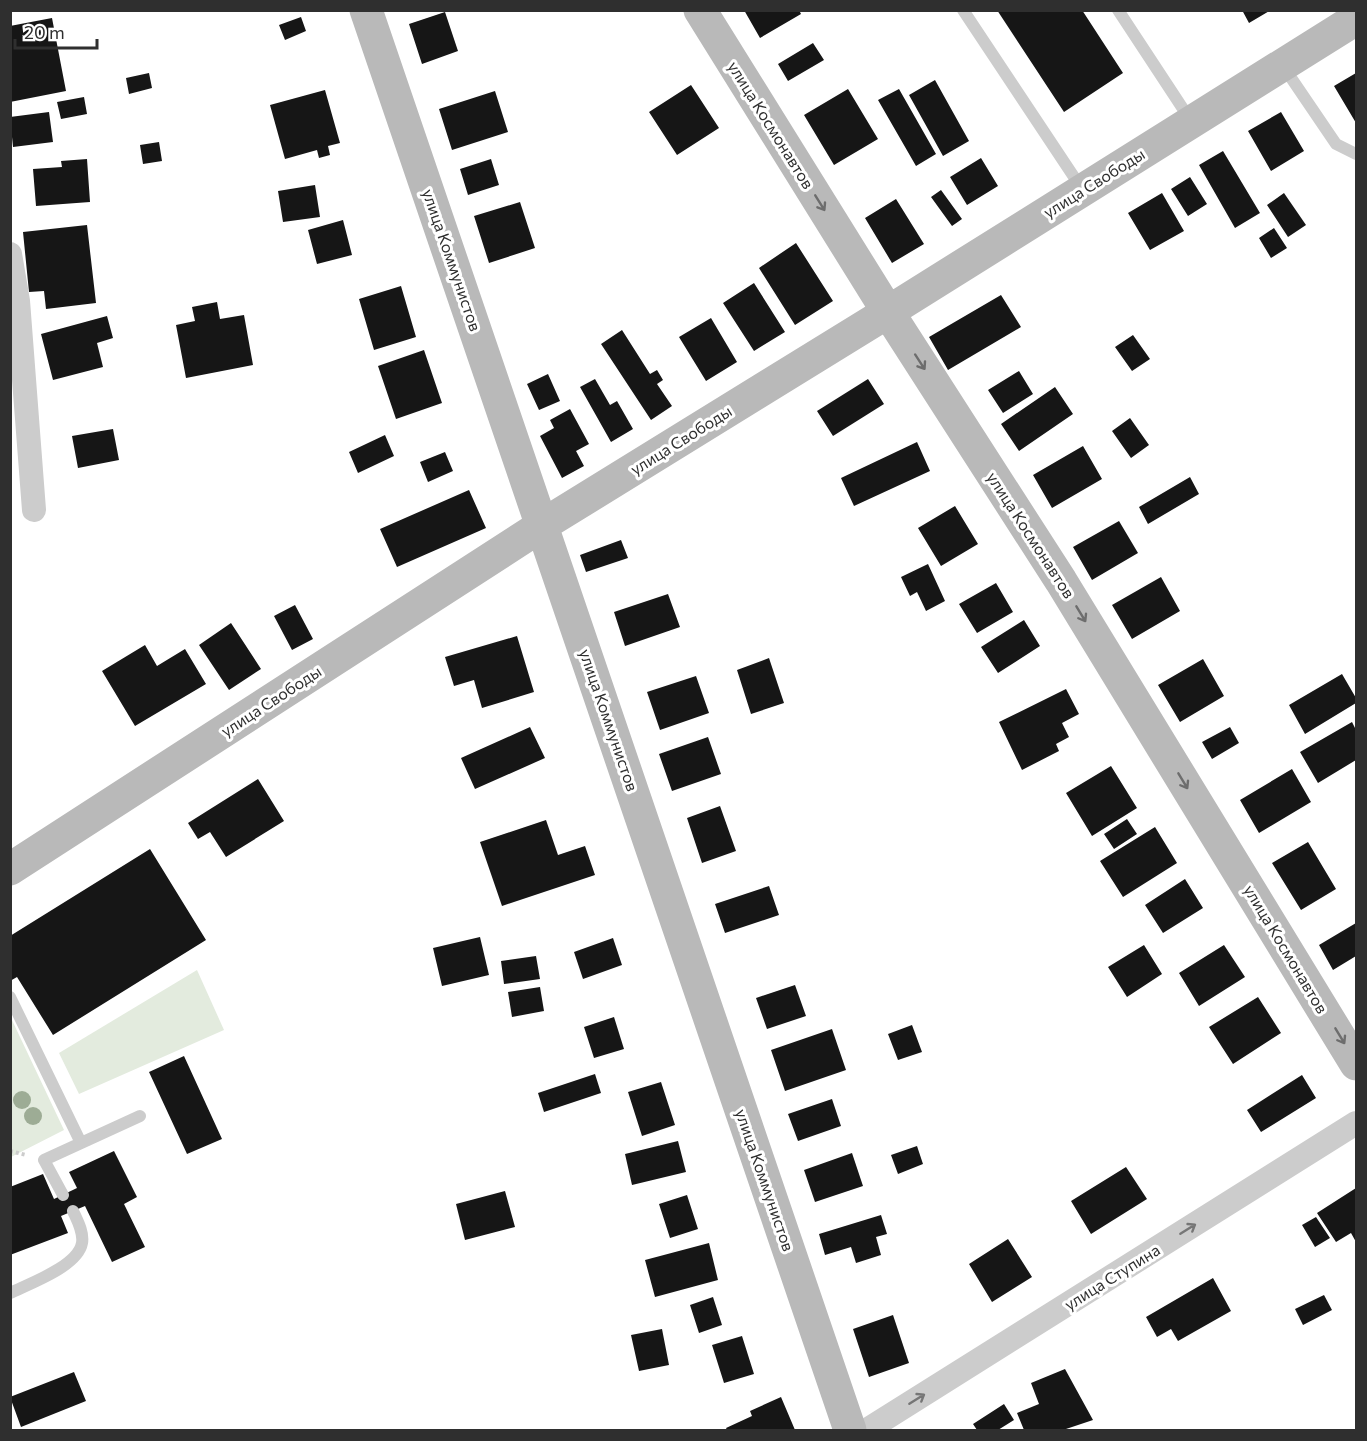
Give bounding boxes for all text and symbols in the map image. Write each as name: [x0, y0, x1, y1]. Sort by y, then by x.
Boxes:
scale bar: [15, 12, 98, 50]
text: 20 m: [24, 21, 65, 43]
street label: улица Космонавтов: [724, 57, 818, 192]
street label: улица Свободы: [1040, 144, 1148, 221]
street label: улица Коммунистов: [419, 186, 486, 333]
one-way arrow: [814, 194, 826, 211]
one-way arrow: [914, 353, 926, 370]
street label: улица Свободы: [627, 401, 735, 478]
street label: улица Космонавтов: [983, 468, 1079, 601]
one-way arrow: [1076, 605, 1088, 622]
street label: улица Коммунистов: [576, 646, 643, 793]
street label: улица Свободы: [217, 661, 325, 740]
one-way arrow: [1178, 772, 1190, 789]
street label: улица Космонавтов: [1240, 881, 1332, 1017]
one-way arrow: [1334, 1027, 1346, 1044]
street label: улица Коммунистов: [732, 1106, 799, 1253]
one-way arrow: [1180, 1222, 1197, 1235]
street label: улица Ступина: [1060, 1240, 1163, 1314]
one-way arrow: [908, 1393, 925, 1405]

